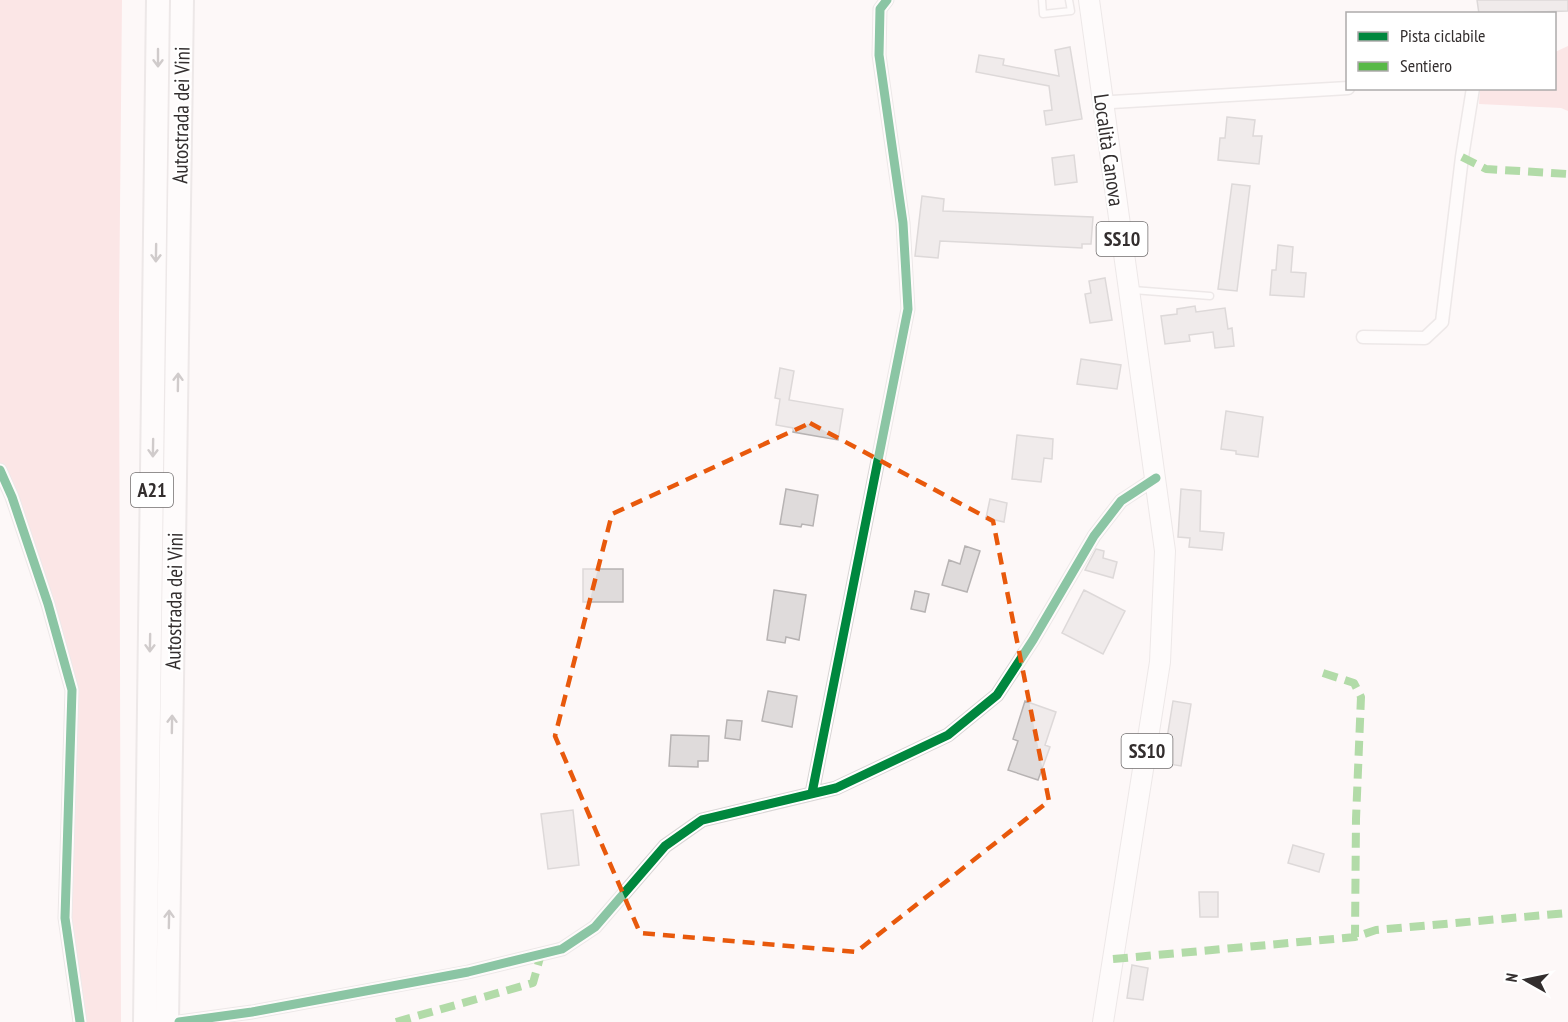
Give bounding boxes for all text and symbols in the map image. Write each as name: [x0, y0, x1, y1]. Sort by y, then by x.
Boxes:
legend: [1346, 12, 1556, 90]
text: Pista ciclabile: [1400, 24, 1486, 47]
street label: Autostrada dei Vini: [166, 46, 196, 184]
one-way arrow: [152, 48, 164, 68]
text: Sentiero: [1400, 54, 1452, 77]
street label: Località Canova: [1088, 92, 1130, 208]
road number: SS10: [1096, 222, 1148, 256]
one-way arrow: [150, 243, 161, 263]
one-way arrow: [172, 373, 183, 393]
one-way arrow: [147, 438, 159, 458]
road number: A21: [131, 473, 173, 507]
street label: Autostrada dei Vini: [159, 532, 189, 670]
one-way arrow: [144, 633, 156, 653]
one-way arrow: [166, 715, 178, 735]
road number: SS10: [1122, 734, 1172, 768]
one-way arrow: [163, 910, 175, 930]
north arrow: [1496, 950, 1556, 1010]
text: N: [1501, 972, 1522, 983]

